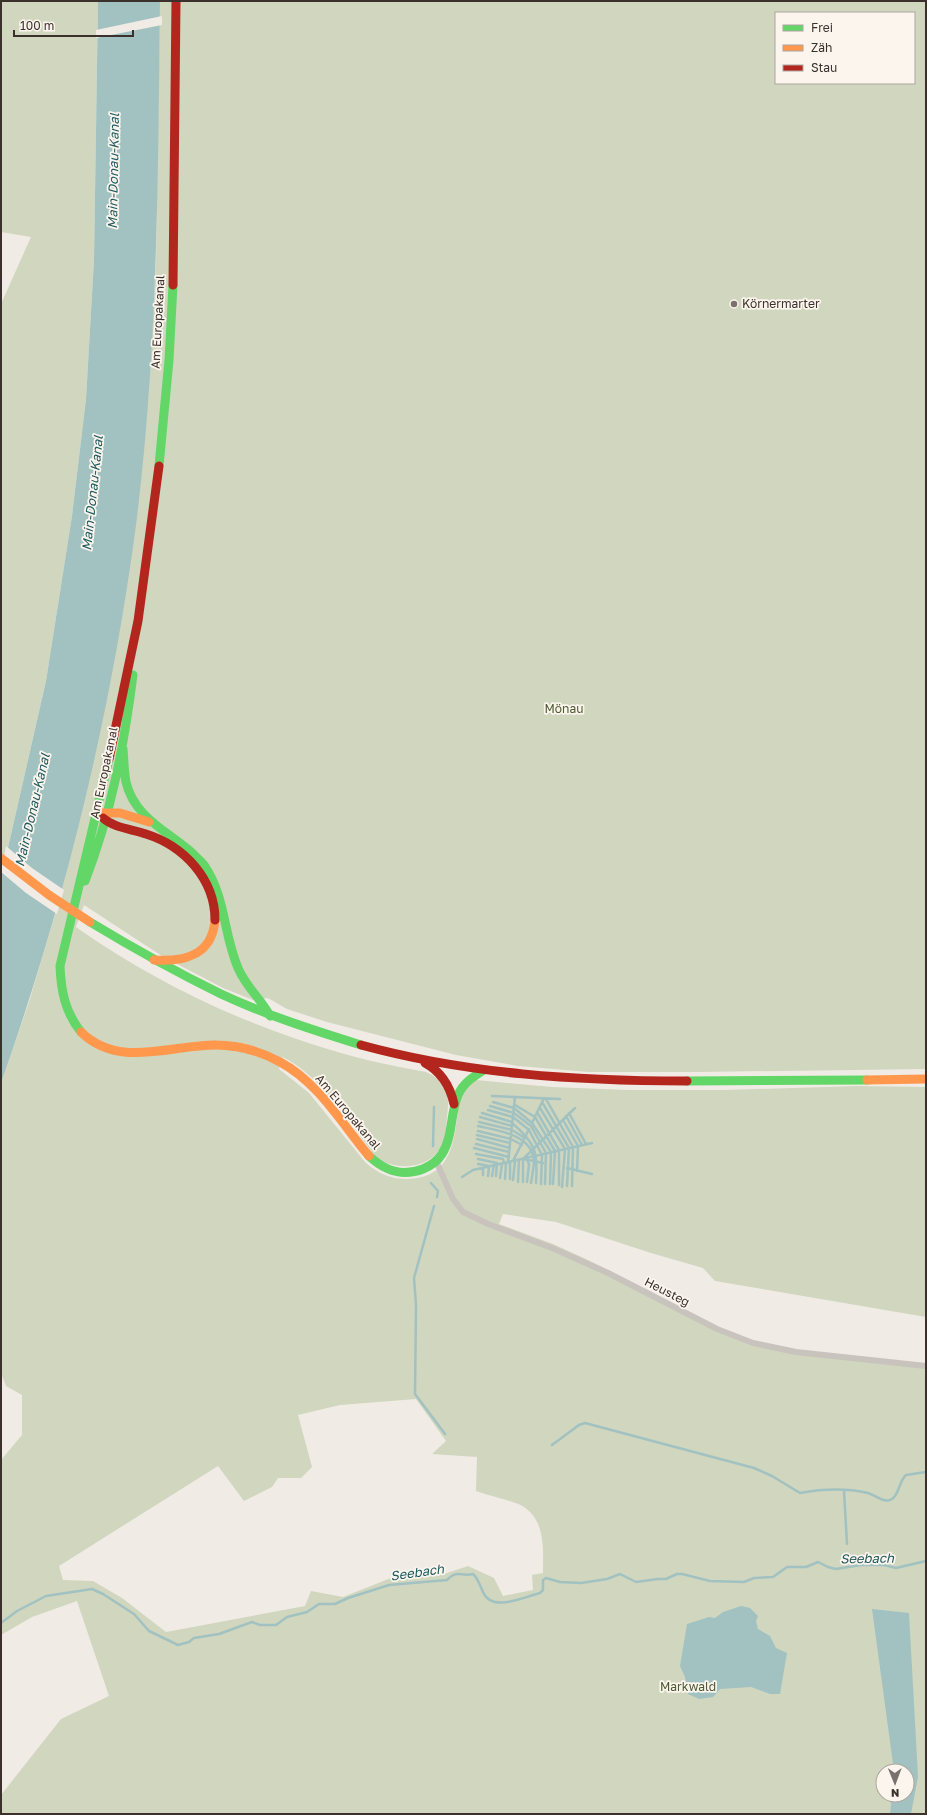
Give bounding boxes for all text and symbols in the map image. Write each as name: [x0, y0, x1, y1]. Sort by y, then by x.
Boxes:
scale bar: [14, 12, 133, 38]
legend: [775, 12, 915, 84]
text: 100 m: [20, 18, 54, 33]
text: Frei: [811, 20, 833, 35]
text: Zäh: [811, 40, 832, 55]
text: Stau: [811, 60, 837, 75]
water label: Main-Donau-Kanal: [104, 112, 122, 229]
street label: Am Europakanal: [148, 275, 167, 369]
place label: Körnermarter: [742, 296, 820, 311]
marker: Körnermarter: [729, 299, 739, 309]
water label: Main-Donau-Kanal: [78, 434, 106, 551]
park label: Mönau: [545, 701, 583, 716]
street label: Am Europakanal: [86, 725, 121, 820]
water label: Main-Donau-Kanal: [11, 751, 53, 868]
street label: Am Europakanal: [313, 1071, 384, 1152]
street label: Heusteg: [642, 1274, 692, 1309]
water label: Seebach: [840, 1550, 895, 1566]
water label: Seebach: [389, 1560, 446, 1584]
park label: Markwald: [660, 1679, 716, 1694]
north arrow: [875, 1763, 915, 1803]
text: N: [891, 1787, 899, 1800]

